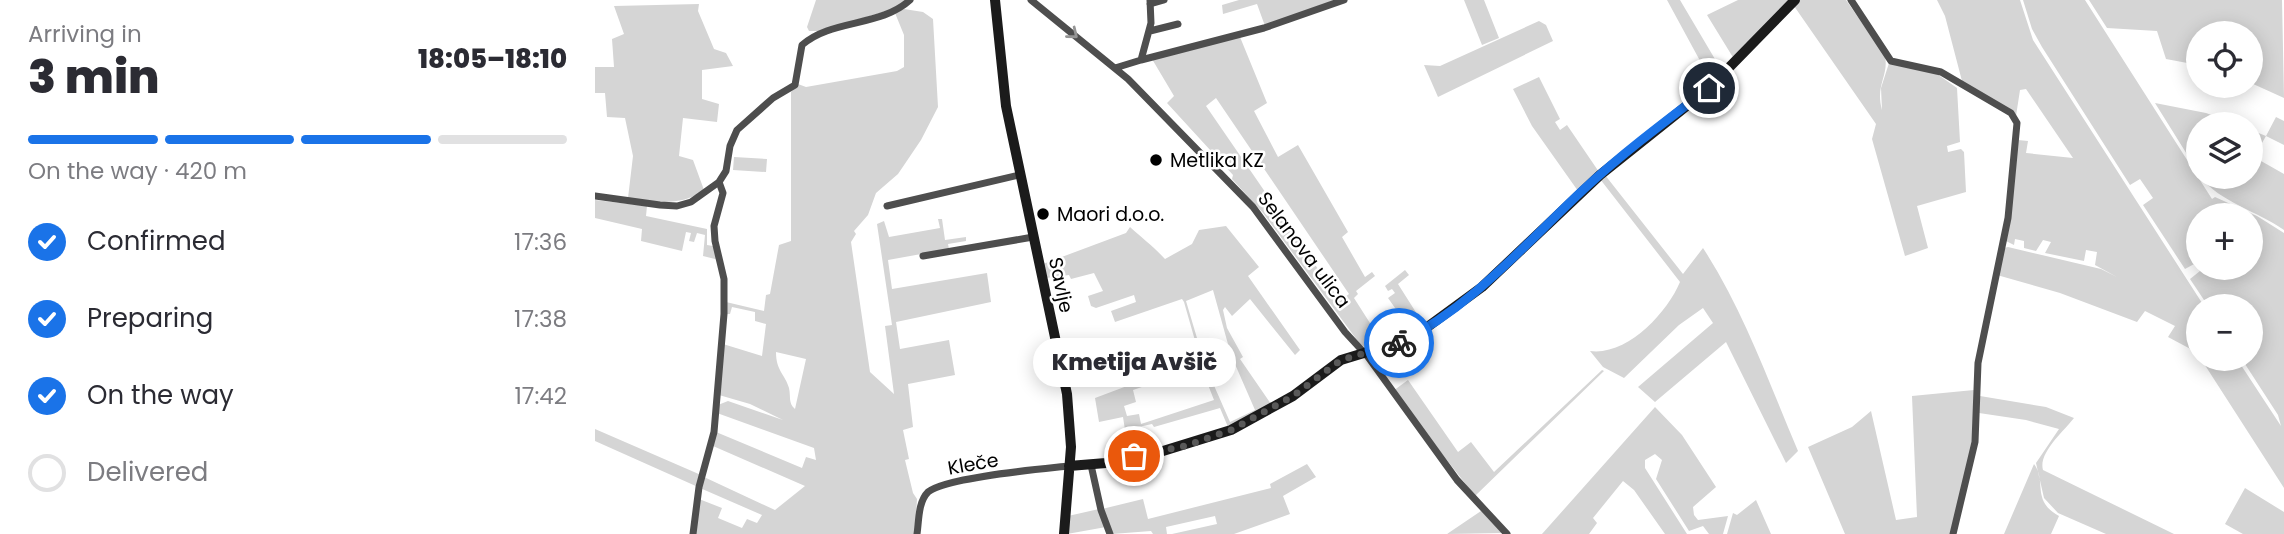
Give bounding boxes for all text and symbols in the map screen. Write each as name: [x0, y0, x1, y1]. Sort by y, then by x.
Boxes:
text: Arriving in: [28, 18, 142, 50]
map controls: [2186, 21, 2263, 371]
button: locate: [2186, 21, 2263, 98]
one-way arrow: [1064, 26, 1077, 38]
text: 18:05–18:10: [418, 41, 567, 77]
text: 3 min: [28, 45, 160, 109]
pin: [1679, 58, 1739, 118]
icon: home: [1690, 69, 1728, 107]
button: layers: [2186, 112, 2263, 189]
place label: Metlika KZ: [1170, 147, 1264, 174]
marker: Metlika KZ: [1148, 152, 1164, 168]
text: On the way · 420 m: [28, 155, 247, 187]
street label: Selanova ulica: [1251, 186, 1357, 314]
place label: Maori d.o.o.: [1057, 201, 1164, 228]
button: +: [2186, 203, 2263, 280]
marker: Maori d.o.o.: [1035, 206, 1051, 222]
icon: check: [28, 223, 66, 261]
text: Confirmed: [87, 223, 225, 259]
text: 17:36: [514, 226, 567, 258]
street label: Savlje: [1042, 255, 1080, 315]
button: −: [2186, 294, 2263, 371]
icon: check: [28, 300, 66, 338]
text: Preparing: [87, 300, 213, 336]
text: 17:38: [514, 303, 567, 335]
courier: [1364, 308, 1434, 378]
icon: bike: [1380, 324, 1418, 362]
callout: Kmetija Avšič: [1033, 337, 1235, 386]
text: Kmetija Avšič: [1052, 346, 1217, 378]
icon: check: [28, 377, 66, 415]
text: On the way: [87, 377, 234, 413]
text: 17:42: [514, 380, 567, 412]
pin: [1104, 426, 1164, 486]
icon: bag: [1115, 437, 1153, 475]
street label: Kleče: [945, 446, 1001, 482]
text: Delivered: [87, 454, 208, 490]

